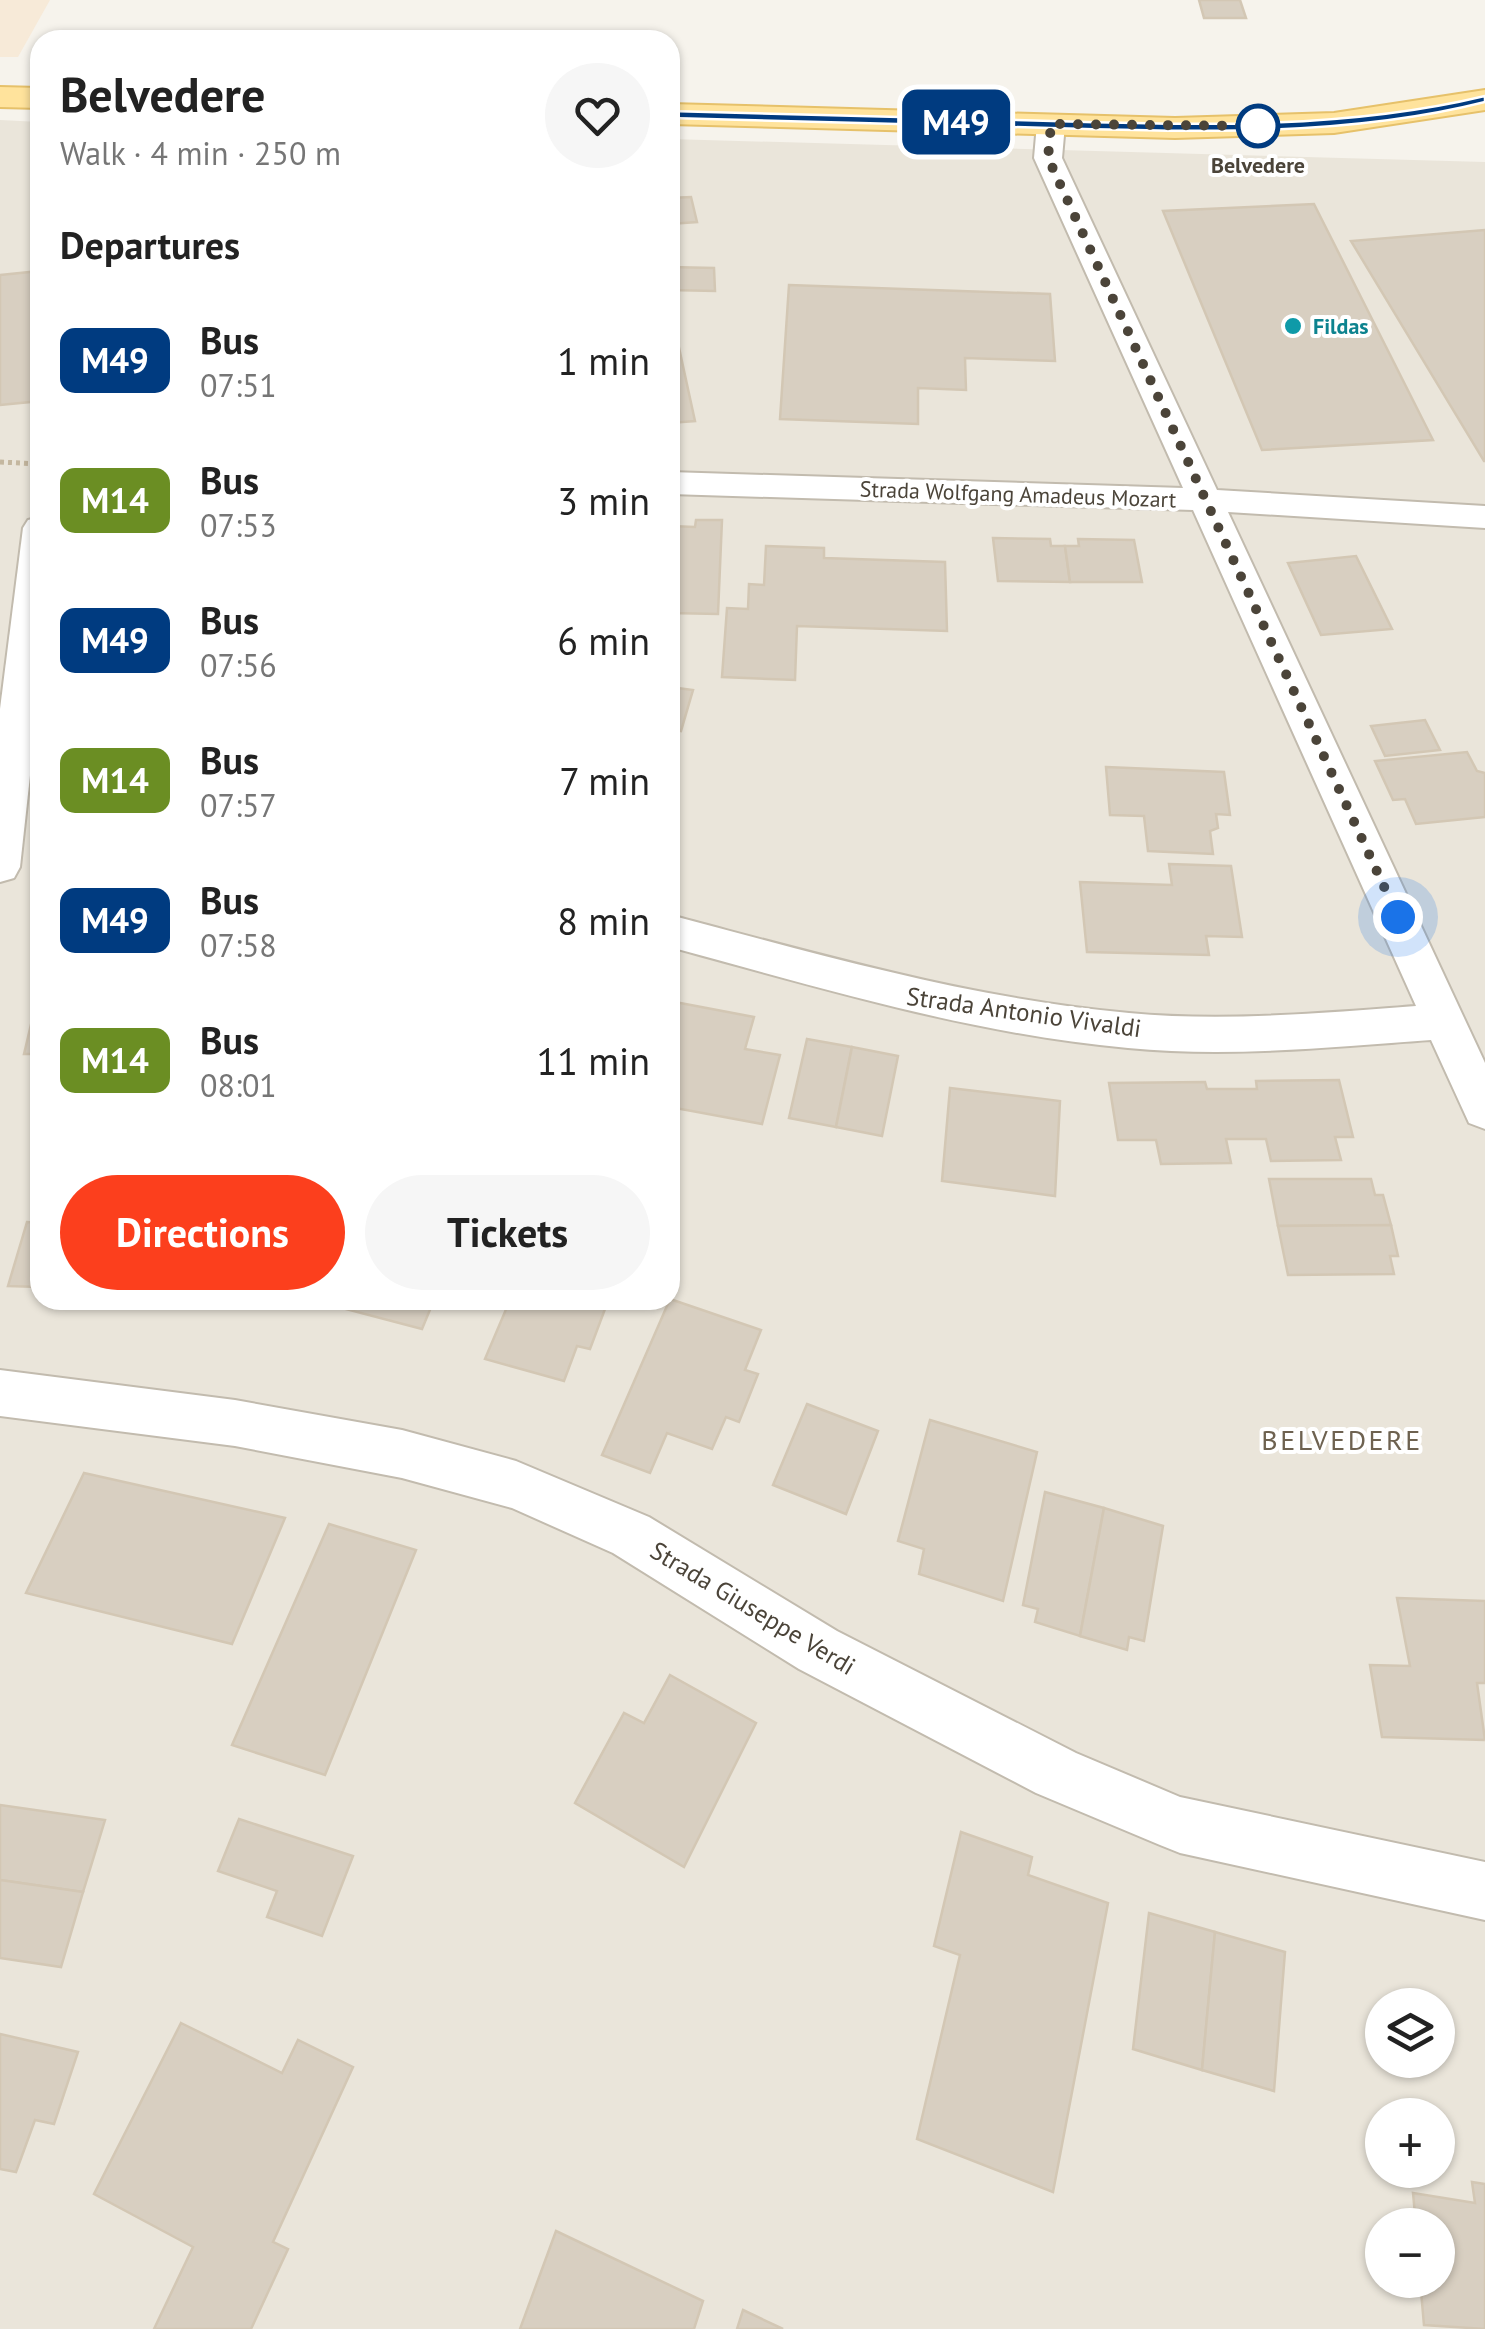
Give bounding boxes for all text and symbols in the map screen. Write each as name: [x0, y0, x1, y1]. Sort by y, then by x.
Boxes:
text: Belvedere: [60, 63, 265, 125]
button: heart: [545, 63, 650, 168]
line badge: M49: [898, 90, 1014, 154]
text: M49: [922, 99, 990, 145]
marker: Belvedere: [1237, 105, 1279, 147]
text: Walk · 4 min · 250 m: [60, 132, 341, 174]
place label: Belvedere: [1211, 151, 1305, 179]
text: Departures: [60, 220, 240, 269]
place label: Fildas: [1313, 312, 1369, 340]
text: Bus: [200, 315, 259, 364]
marker: Fildas: [1282, 315, 1304, 337]
text: 1 min: [557, 336, 650, 385]
text: M49: [81, 337, 149, 383]
text: 07:51: [200, 364, 277, 406]
text: Bus: [200, 455, 259, 504]
street label: Strada Wolfgang Amadeus Mozart: [859, 474, 1177, 514]
text: 3 min: [557, 476, 650, 525]
text: M14: [81, 477, 149, 523]
text: 07:53: [200, 504, 277, 546]
text: Bus: [200, 595, 259, 644]
text: 6 min: [557, 616, 650, 665]
text: M49: [81, 617, 149, 663]
text: 07:56: [200, 644, 277, 686]
text: Bus: [200, 735, 259, 784]
text: 7 min: [559, 756, 650, 805]
text: M14: [81, 757, 149, 803]
text: 07:57: [200, 784, 277, 826]
text: Bus: [200, 875, 259, 924]
your location: [1373, 892, 1423, 942]
text: 8 min: [557, 896, 650, 945]
text: M49: [81, 897, 149, 943]
text: 07:58: [200, 924, 277, 966]
street label: Strada Antonio Vivaldi: [905, 980, 1143, 1044]
text: Bus: [200, 1015, 259, 1064]
text: 11 min: [537, 1036, 650, 1085]
text: M14: [81, 1037, 149, 1083]
text: 08:01: [200, 1064, 277, 1106]
button: Directions: [60, 1175, 345, 1290]
button: Tickets: [365, 1175, 650, 1290]
district label: BELVEDERE: [1261, 1421, 1423, 1458]
street label: Strada Giuseppe Verdi: [645, 1534, 861, 1682]
map controls: [1365, 1988, 1455, 2298]
button: layers: [1365, 1988, 1455, 2078]
button: +: [1365, 2098, 1455, 2188]
button: −: [1365, 2208, 1455, 2298]

